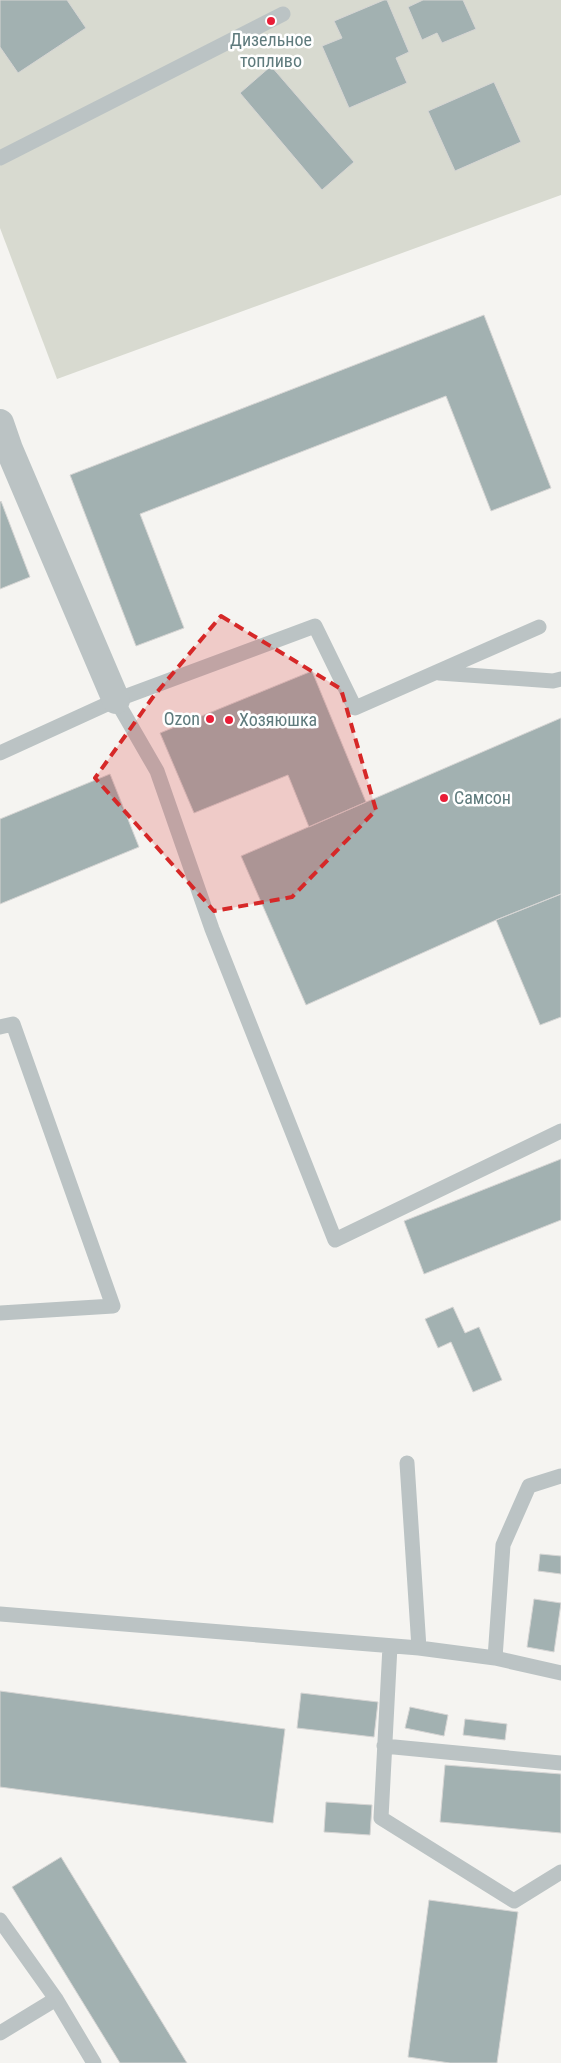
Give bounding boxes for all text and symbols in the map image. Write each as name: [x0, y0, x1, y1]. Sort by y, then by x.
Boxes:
marker: Дизельное топливо: [265, 15, 277, 27]
place label: Дизельное топливо: [230, 29, 312, 71]
place label: Ozon: [164, 708, 200, 729]
place label: Хозяюшка: [239, 709, 317, 730]
marker: Ozon: [204, 713, 216, 725]
marker: Хозяюшка: [223, 714, 235, 726]
place label: Самсон: [454, 787, 511, 808]
marker: Самсон: [438, 792, 450, 804]

